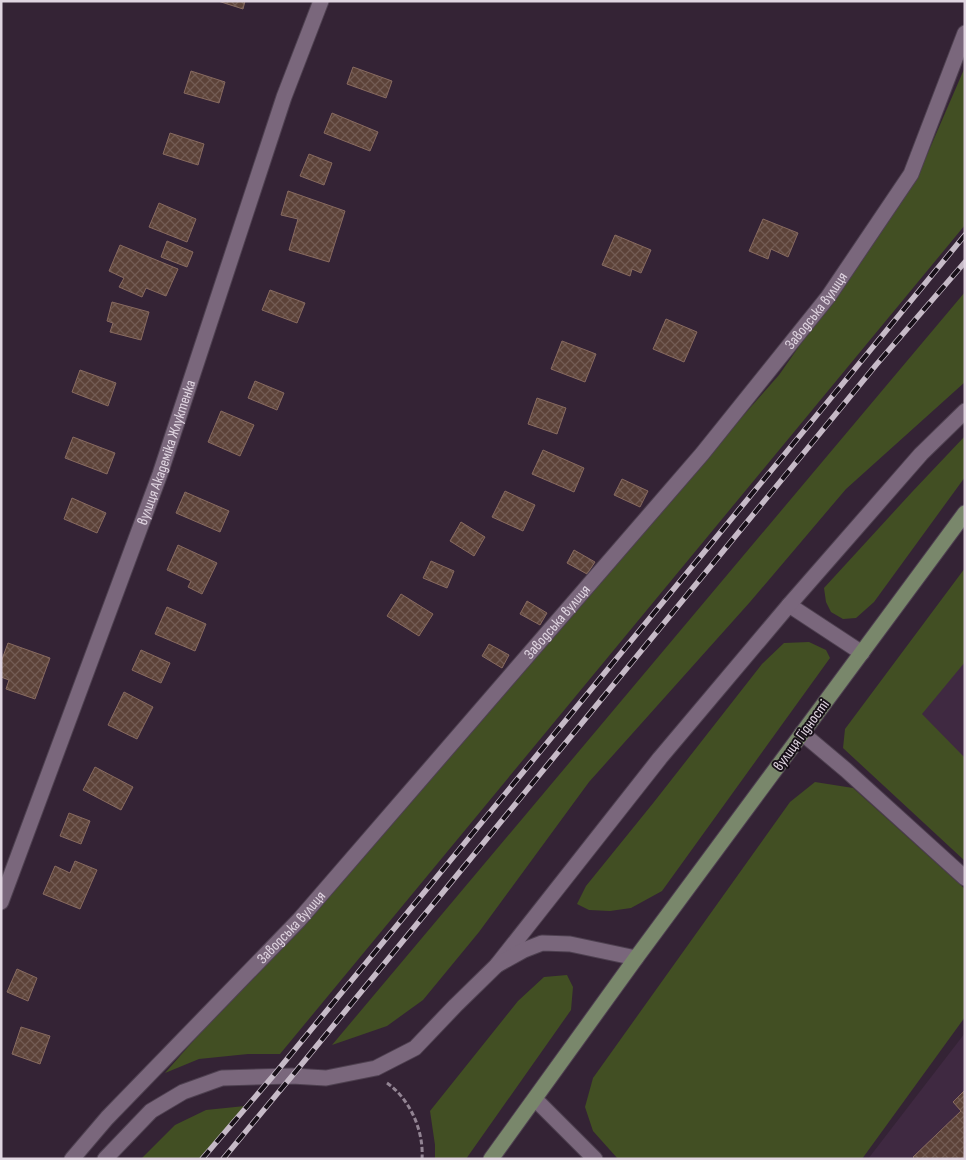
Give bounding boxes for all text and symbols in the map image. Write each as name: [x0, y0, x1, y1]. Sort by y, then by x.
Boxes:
street label: Заводська вулиця: [781, 269, 852, 353]
street label: вулиця Академіка Жлуктенка: [133, 378, 200, 528]
street label: Заводська вулиця: [520, 581, 595, 663]
street label: вулиця Гідності: [769, 696, 834, 775]
street label: Заводська вулиця: [253, 887, 330, 968]

